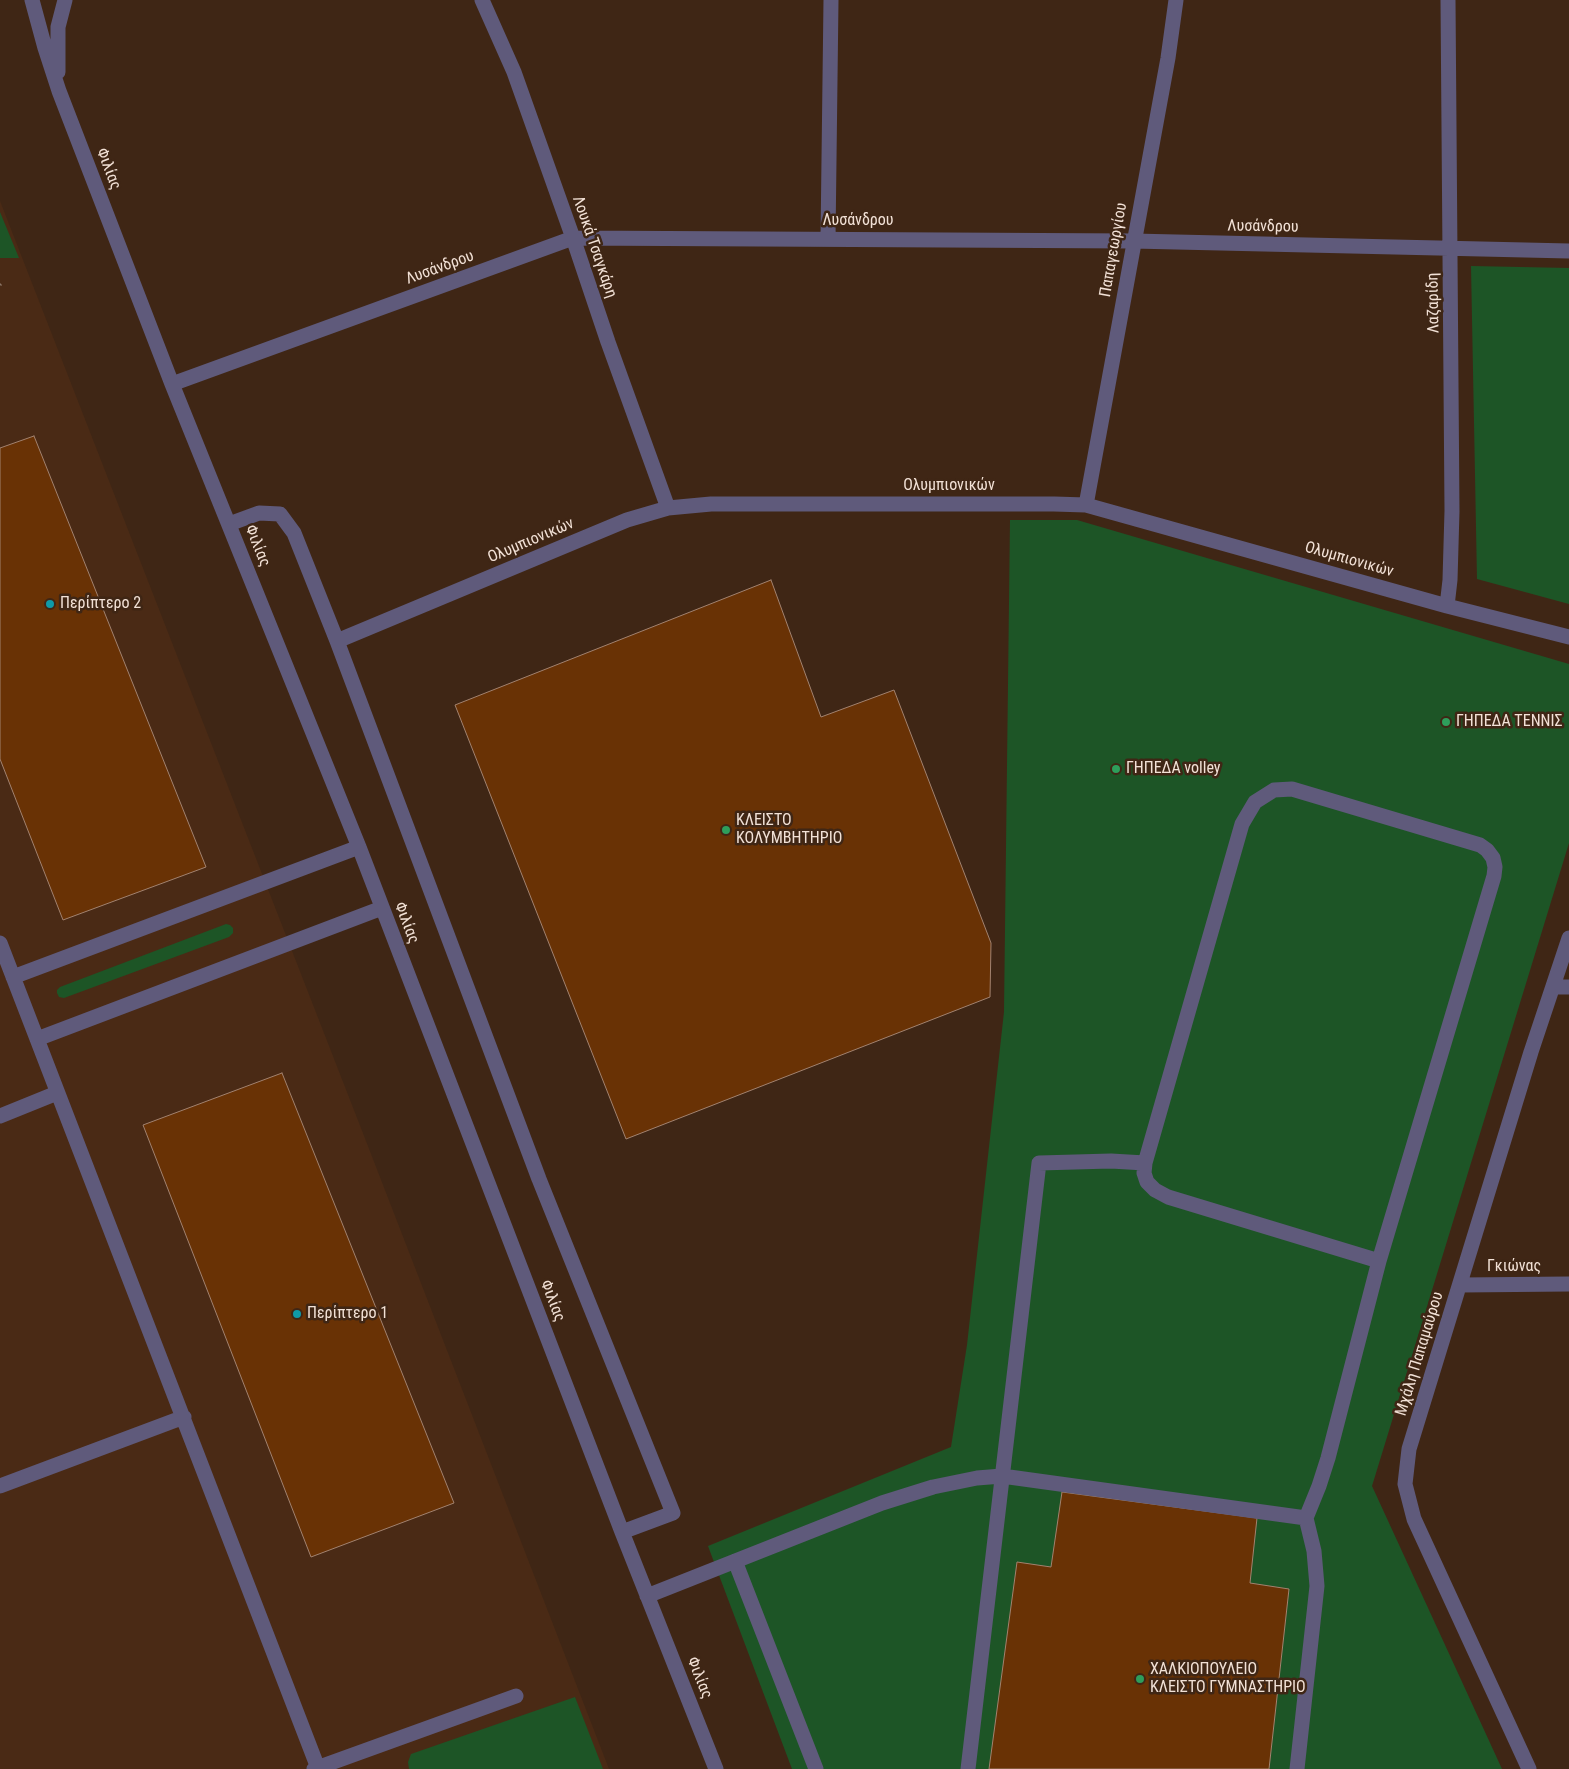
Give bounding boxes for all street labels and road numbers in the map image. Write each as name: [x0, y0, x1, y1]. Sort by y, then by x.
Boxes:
street label: Φιλίας: [91, 146, 125, 192]
street label: Λουκά Τσαγκάρη: [568, 193, 620, 301]
street label: Παπαγεωργίου: [1096, 201, 1132, 299]
street label: Λυσάνδρου: [822, 211, 894, 231]
street label: Λυσάνδρου: [1227, 217, 1299, 237]
street label: Λυσάνδρου: [403, 247, 477, 289]
street label: Λαζαρίδη: [1424, 272, 1444, 334]
street label: Ολυμπιονικών: [903, 476, 995, 496]
street label: Ολυμπιονικών: [485, 514, 577, 568]
street label: Φιλίας: [240, 523, 274, 569]
street label: Ολυμπιονικών: [1302, 538, 1396, 582]
street label: Φιλίας: [389, 900, 423, 946]
street label: Γκιώνας: [1487, 1257, 1541, 1277]
street label: Φιλίας: [535, 1278, 569, 1324]
street label: Μχάλη Παπαμαύρου: [1392, 1290, 1448, 1418]
street label: Φιλίας: [682, 1655, 716, 1701]

